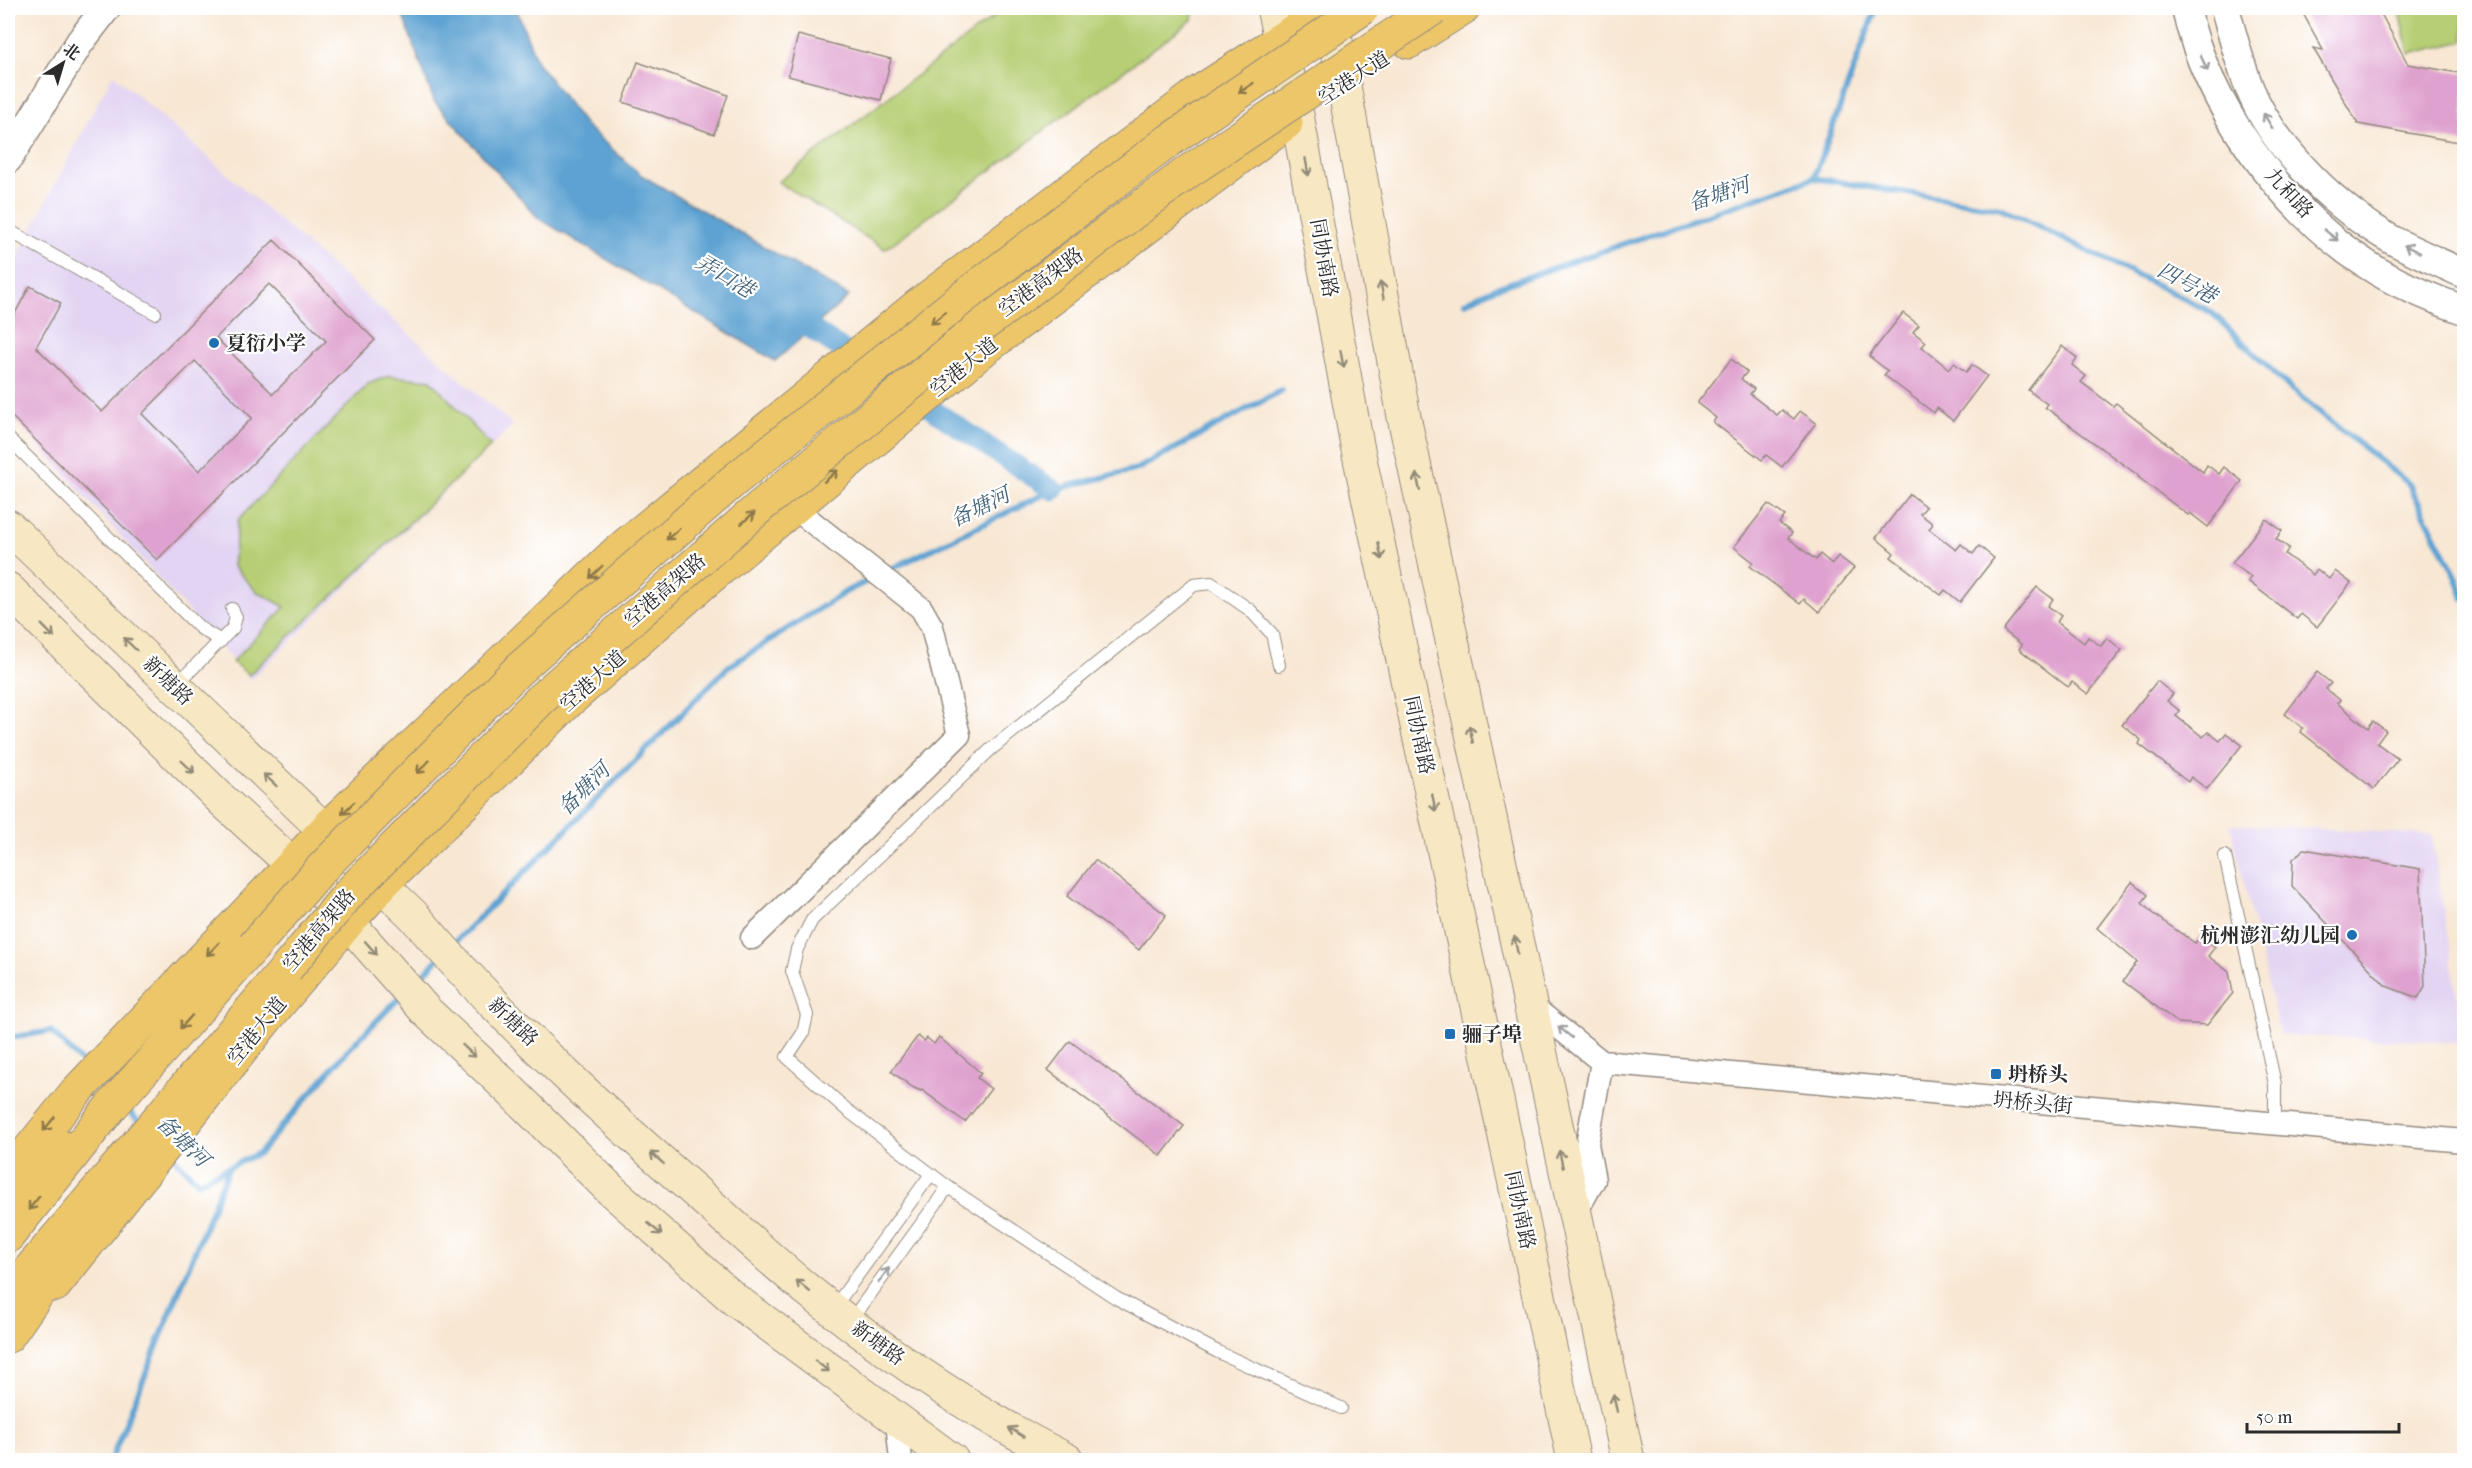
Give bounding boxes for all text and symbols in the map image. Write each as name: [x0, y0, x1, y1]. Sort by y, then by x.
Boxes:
north arrow: [33, 33, 93, 93]
text: 北: [60, 39, 84, 64]
street label: 空港大道: [1314, 47, 1394, 109]
one-way arrow: [2199, 53, 2210, 71]
one-way arrow: [1238, 82, 1254, 94]
one-way arrow: [2261, 113, 2273, 130]
one-way arrow: [1302, 157, 1313, 177]
street label: 九和路: [2260, 163, 2318, 223]
water label: 备塘河: [1685, 171, 1756, 216]
street label: 同协南路: [1306, 217, 1342, 299]
one-way arrow: [2323, 228, 2338, 242]
street label: 空港高架路: [994, 243, 1088, 321]
one-way arrow: [2403, 243, 2421, 254]
water label: 弄口港: [692, 249, 761, 304]
water label: 四号港: [2154, 258, 2223, 310]
one-way arrow: [1376, 281, 1387, 300]
one-way arrow: [930, 311, 946, 324]
place label: 夏衍小学: [226, 332, 306, 355]
street label: 空港大道: [926, 333, 1002, 401]
marker: 夏衍小学: [207, 336, 221, 350]
one-way arrow: [1337, 349, 1348, 369]
one-way arrow: [823, 469, 838, 483]
one-way arrow: [1411, 472, 1423, 491]
water label: 备塘河: [946, 481, 1017, 532]
one-way arrow: [740, 511, 755, 525]
one-way arrow: [666, 527, 681, 541]
one-way arrow: [1375, 540, 1386, 560]
street label: 空港高架路: [620, 549, 710, 631]
one-way arrow: [588, 565, 603, 579]
one-way arrow: [40, 624, 55, 639]
one-way arrow: [122, 637, 137, 652]
street label: 空港大道: [556, 646, 630, 716]
street label: 新塘路: [138, 652, 198, 710]
street label: 同协南路: [1399, 693, 1439, 777]
one-way arrow: [1465, 725, 1476, 744]
water label: 备塘河: [553, 755, 618, 820]
one-way arrow: [415, 759, 430, 774]
one-way arrow: [180, 760, 195, 774]
one-way arrow: [263, 773, 278, 787]
one-way arrow: [1429, 793, 1440, 812]
one-way arrow: [341, 801, 356, 816]
street label: 空港高架路: [278, 884, 360, 976]
place label: 杭州澎汇幼儿园: [2200, 924, 2340, 947]
marker: 杭州澎汇幼儿园: [2345, 928, 2359, 942]
one-way arrow: [1510, 936, 1521, 956]
one-way arrow: [364, 940, 378, 955]
one-way arrow: [206, 941, 220, 956]
street label: 空港大道: [223, 993, 291, 1069]
street label: 新塘路: [483, 993, 543, 1051]
one-way arrow: [179, 1014, 193, 1029]
place label: 骊子埠: [1462, 1023, 1522, 1046]
one-way arrow: [1557, 1026, 1573, 1039]
marker: 骊子埠: [1443, 1027, 1457, 1041]
one-way arrow: [461, 1044, 476, 1058]
place label: 坍桥头: [2008, 1063, 2068, 1086]
marker: 坍桥头: [1989, 1067, 2003, 1081]
street label: 坍桥头街: [1992, 1088, 2074, 1118]
water label: 备塘河: [152, 1110, 217, 1174]
one-way arrow: [42, 1116, 56, 1131]
one-way arrow: [1555, 1150, 1567, 1169]
one-way arrow: [650, 1151, 665, 1165]
street label: 同协南路: [1500, 1168, 1540, 1252]
one-way arrow: [27, 1195, 40, 1211]
one-way arrow: [647, 1223, 663, 1236]
one-way arrow: [877, 1268, 890, 1284]
one-way arrow: [795, 1280, 811, 1293]
street label: 新塘路: [847, 1316, 909, 1370]
one-way arrow: [814, 1360, 830, 1372]
one-way arrow: [1609, 1394, 1620, 1414]
scale bar: [2247, 1396, 2398, 1434]
text: 50 m: [2256, 1407, 2293, 1428]
one-way arrow: [1008, 1426, 1025, 1438]

